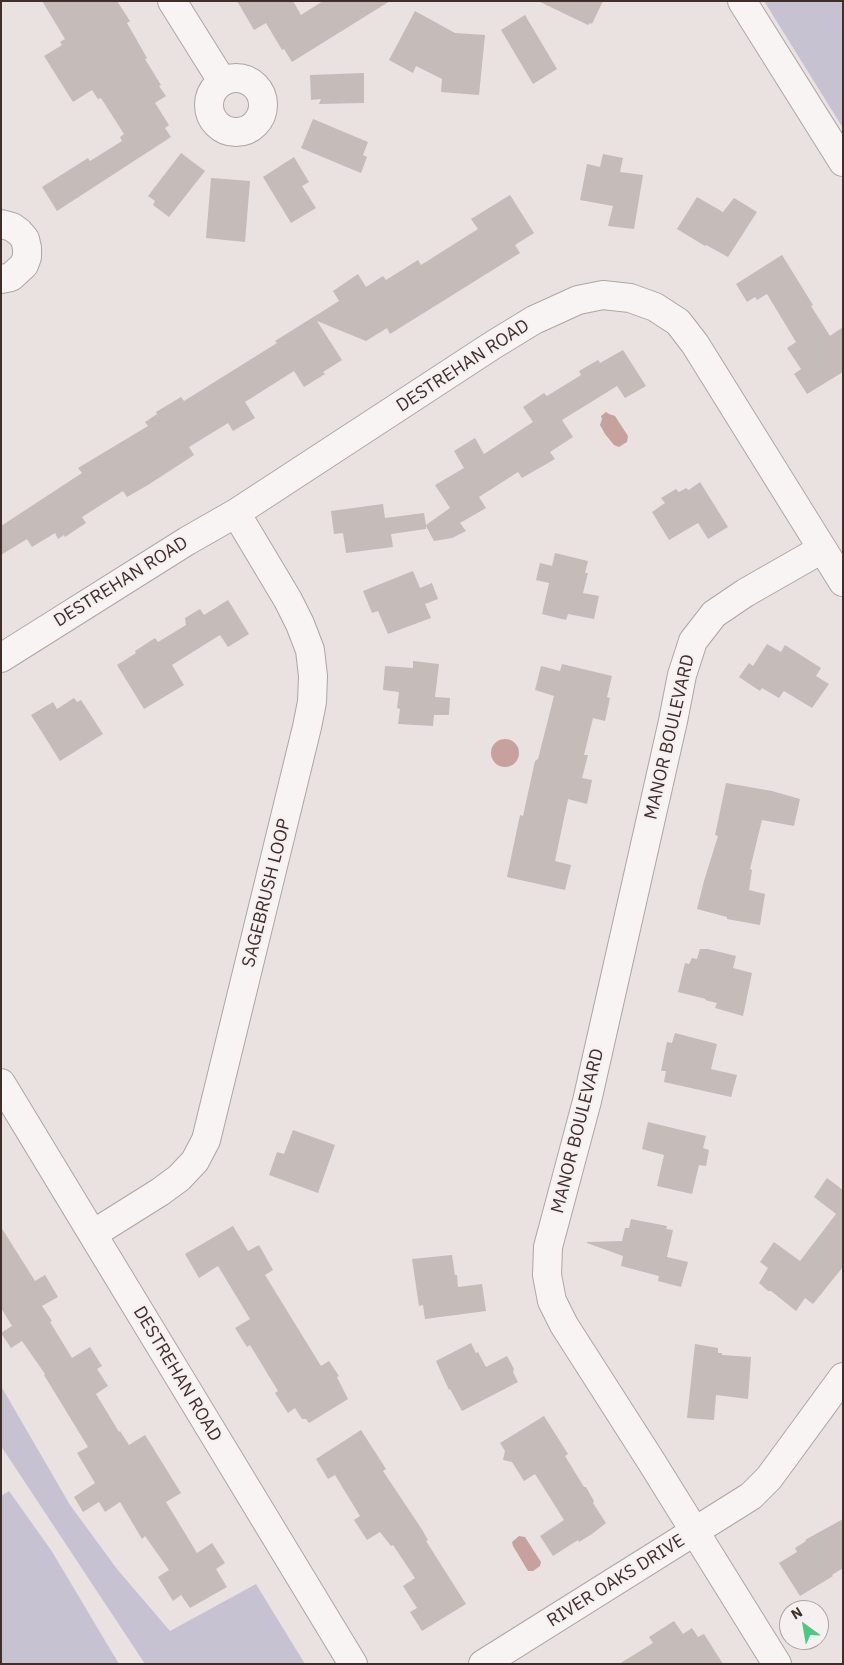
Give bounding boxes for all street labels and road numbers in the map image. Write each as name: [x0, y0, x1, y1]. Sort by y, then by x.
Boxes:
street label: DESTREHAN ROAD: [393, 315, 533, 417]
street label: DESTREHAN ROAD: [50, 532, 192, 632]
street label: MANOR BOULEVARD: [640, 652, 700, 822]
street label: SAGEBRUSH LOOP: [238, 817, 296, 969]
street label: MANOR BOULEVARD: [547, 1047, 609, 1215]
street label: DESTREHAN ROAD: [128, 1303, 226, 1445]
street label: RIVER OAKS DRIVE: [543, 1530, 689, 1632]

